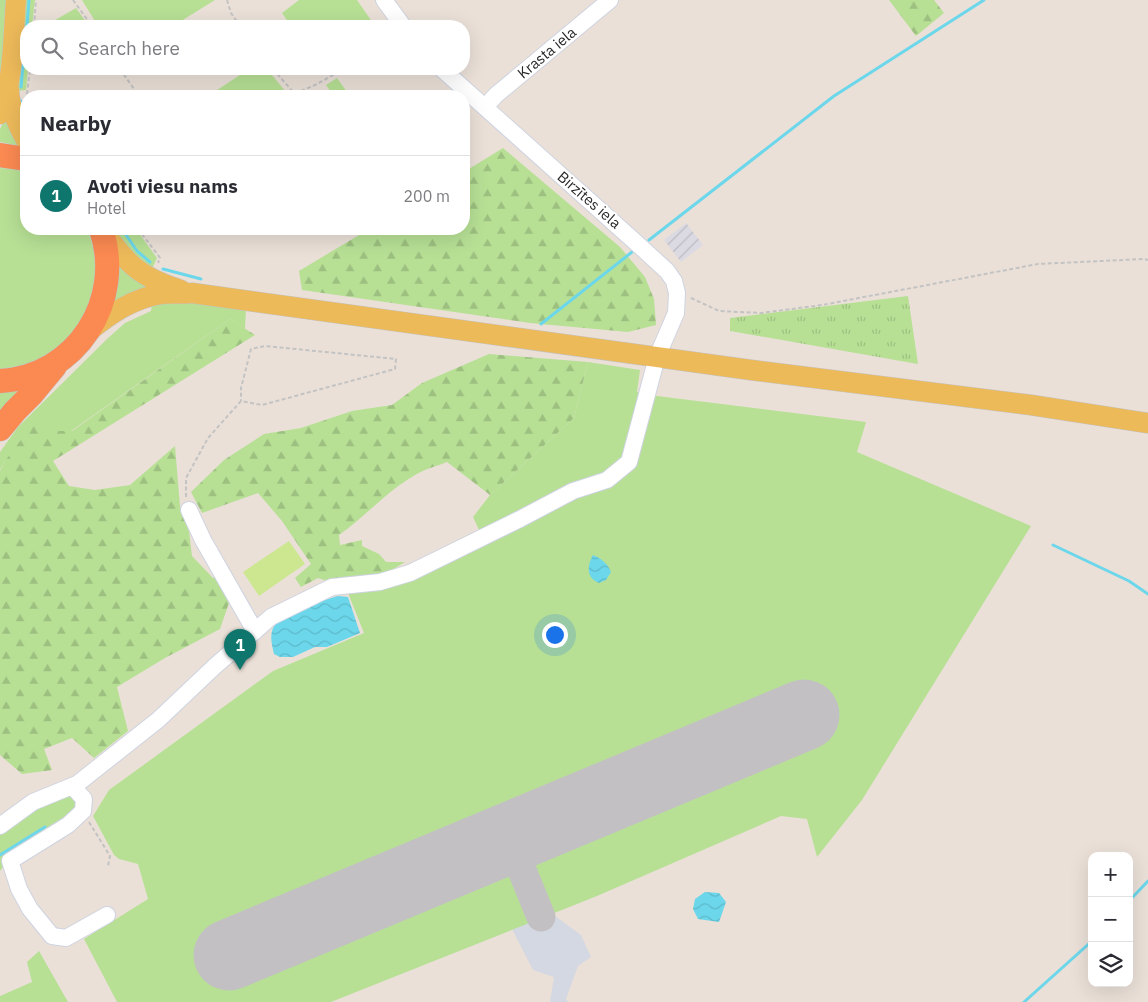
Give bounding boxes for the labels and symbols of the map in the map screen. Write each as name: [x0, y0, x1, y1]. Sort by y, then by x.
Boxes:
street label: Krasta iela: [513, 23, 580, 83]
street label: Birzītes iela: [554, 167, 625, 232]
your location: [542, 622, 568, 648]
pin: 1: [224, 629, 256, 670]

